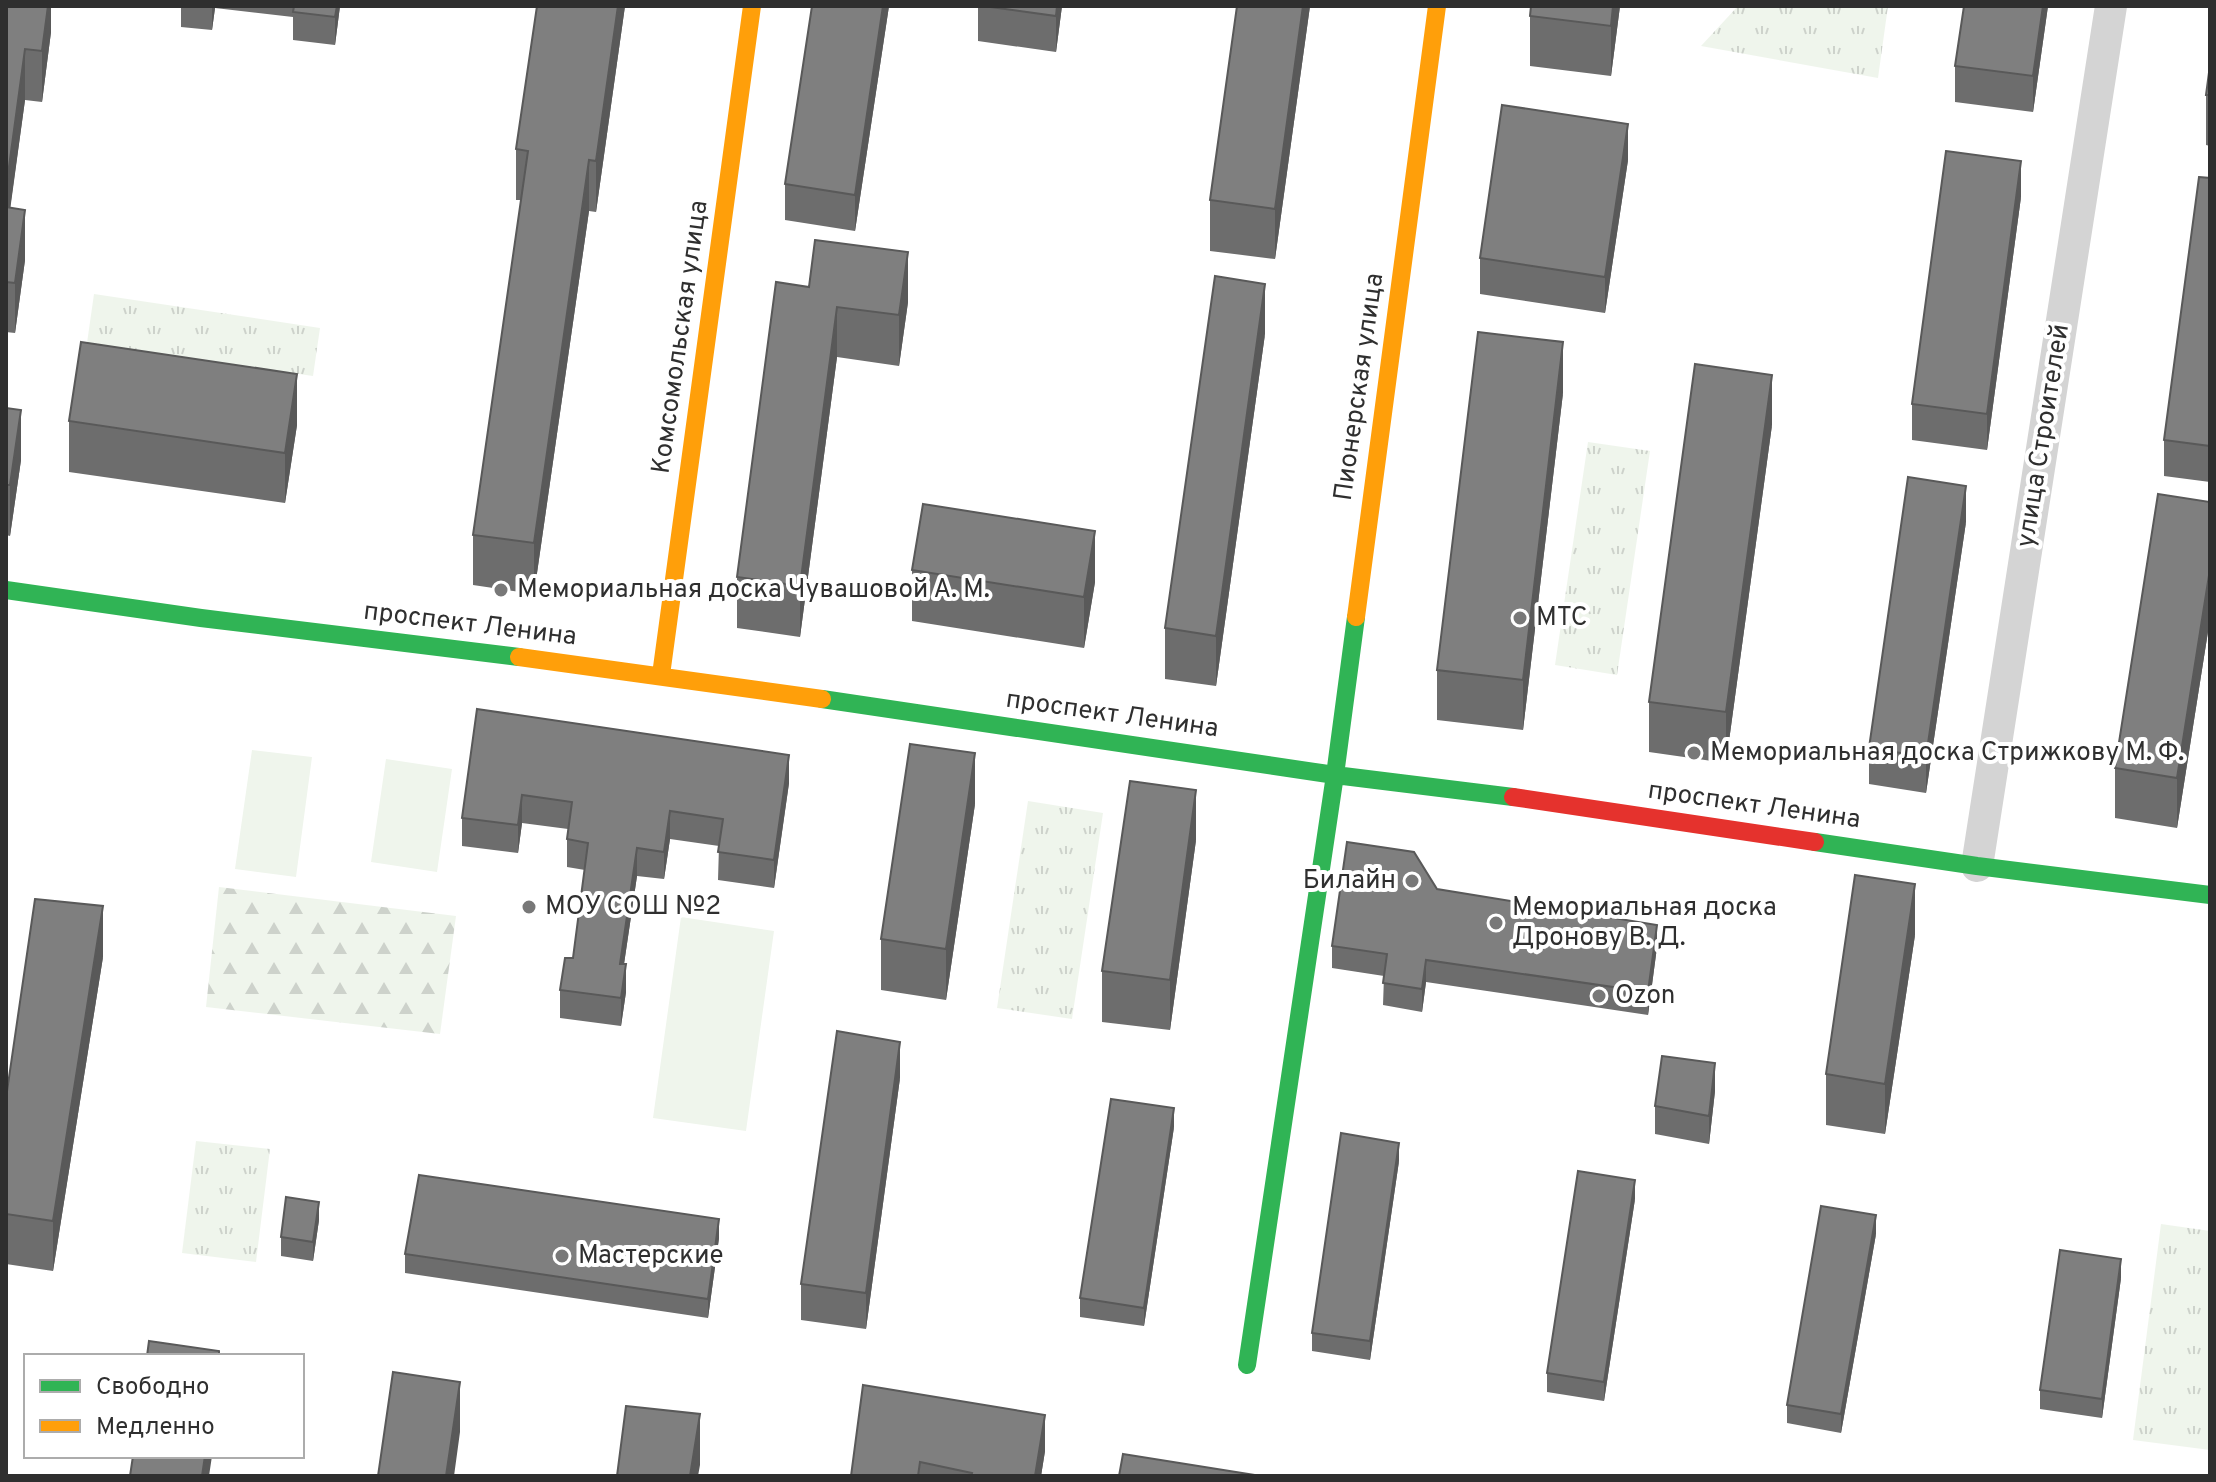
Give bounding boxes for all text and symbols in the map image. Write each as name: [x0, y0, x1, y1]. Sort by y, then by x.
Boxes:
street label: Комсомольская улица: [645, 198, 717, 476]
street label: Пионерская улица: [1328, 271, 1392, 503]
street label: улица Строителей: [2010, 322, 2078, 550]
place label: Мемориальная доска Чувашовой А. М.: [517, 574, 990, 607]
marker: Мемориальная доска Чувашовой А. М.: [492, 581, 510, 599]
street label: проспект Ленина: [362, 596, 578, 654]
place label: МТС: [1536, 602, 1588, 635]
marker: МТС: [1511, 609, 1529, 627]
street label: проспект Ленина: [1004, 684, 1220, 746]
place label: Мемориальная доска Стрижкову М. Ф.: [1710, 737, 2184, 770]
marker: Мемориальная доска Стрижкову М. Ф.: [1685, 744, 1703, 762]
street label: проспект Ленина: [1646, 775, 1862, 837]
place label: Билайн: [1303, 865, 1396, 898]
marker: Билайн: [1403, 872, 1421, 890]
place label: МОУ СОШ №2: [545, 891, 721, 924]
place label: Мемориальная доска Дронову В. Д.: [1512, 892, 1777, 955]
marker: МОУ СОШ №2: [520, 898, 538, 916]
marker: Мемориальная доска Дронову В. Д.: [1487, 914, 1505, 932]
place label: Ozon: [1615, 980, 1675, 1013]
marker: Ozon: [1590, 987, 1608, 1005]
place label: Мастерские: [578, 1240, 724, 1273]
marker: Мастерские: [553, 1247, 571, 1265]
legend: [24, 1354, 304, 1458]
text: Свободно: [96, 1373, 209, 1403]
text: Медленно: [96, 1413, 215, 1443]

